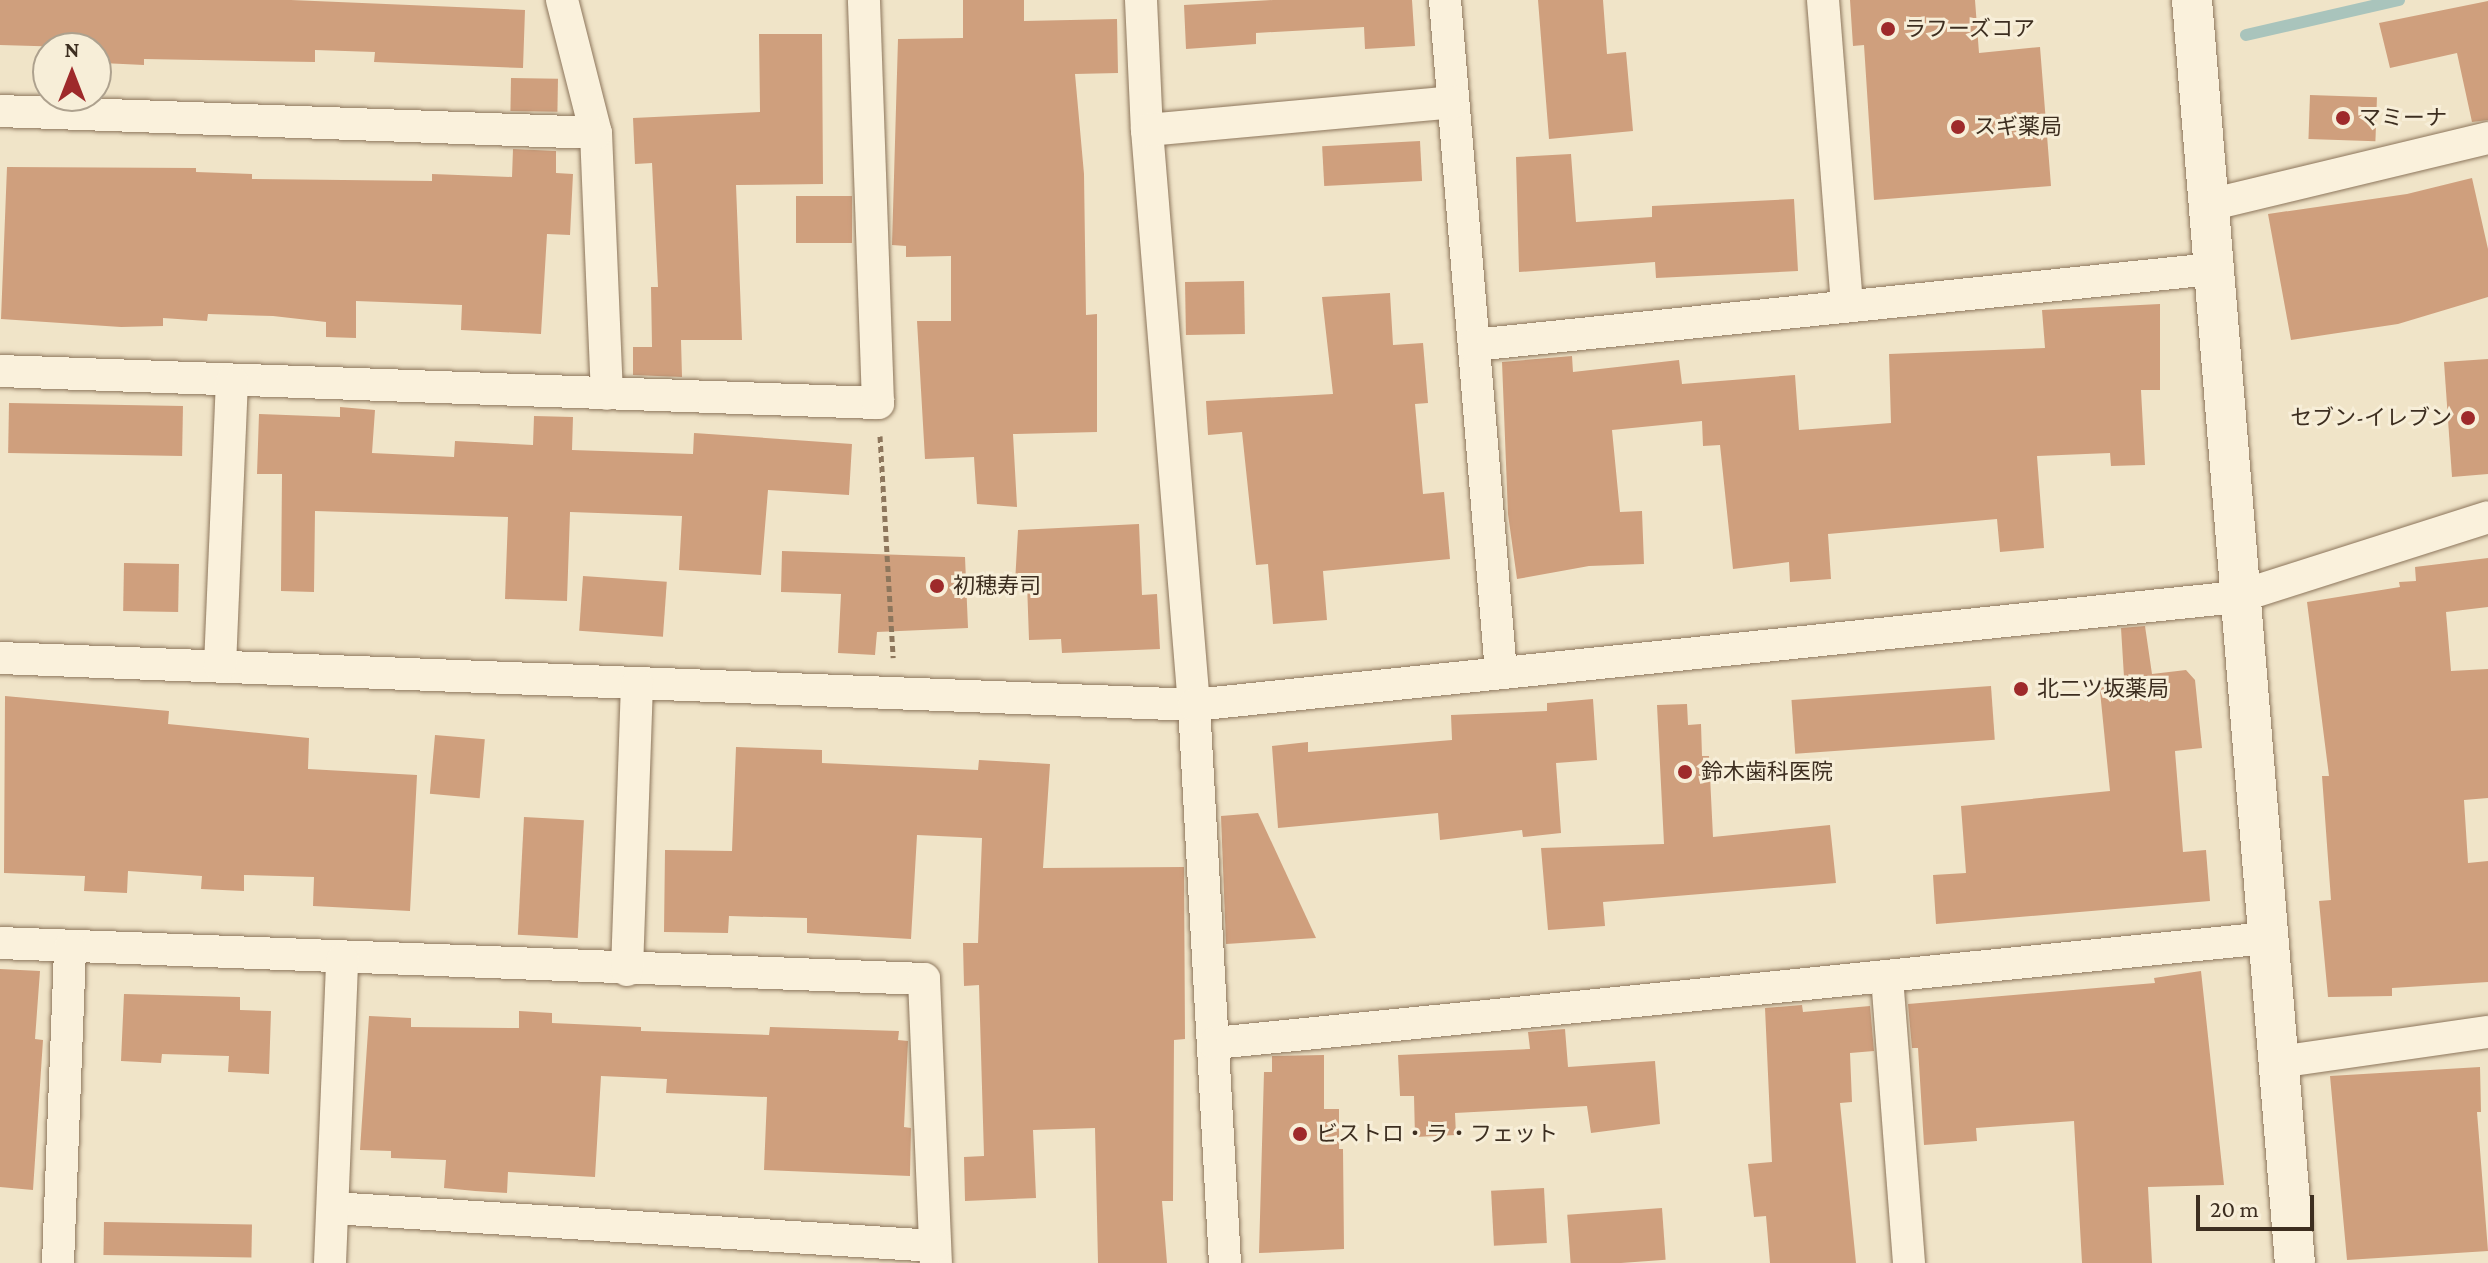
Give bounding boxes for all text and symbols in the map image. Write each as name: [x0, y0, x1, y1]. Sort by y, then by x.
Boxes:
place label: ラフーズコア: [1904, 16, 2036, 42]
marker: ラフーズコア: [1879, 20, 1897, 38]
north arrow: [32, 32, 112, 112]
text: N: [65, 37, 80, 62]
place label: マミーナ: [2359, 105, 2447, 131]
marker: マミーナ: [2334, 109, 2352, 127]
place label: スギ薬局: [1974, 114, 2062, 140]
marker: スギ薬局: [1949, 118, 1967, 136]
place label: セブン-イレブン: [2290, 405, 2452, 431]
marker: セブン-イレブン: [2459, 409, 2477, 427]
place label: 初穂寿司: [953, 573, 1041, 599]
marker: 初穂寿司: [928, 577, 946, 595]
place label: 北二ツ坂薬局: [2037, 676, 2169, 702]
marker: 北二ツ坂薬局: [2012, 680, 2030, 698]
place label: 鈴木歯科医院: [1701, 759, 1833, 785]
marker: 鈴木歯科医院: [1676, 763, 1694, 781]
place label: ビストロ・ラ・フェット: [1316, 1121, 1558, 1147]
marker: ビストロ・ラ・フェット: [1291, 1125, 1309, 1143]
scale bar: [2200, 1179, 2318, 1229]
text: 20 m: [2210, 1195, 2259, 1222]

